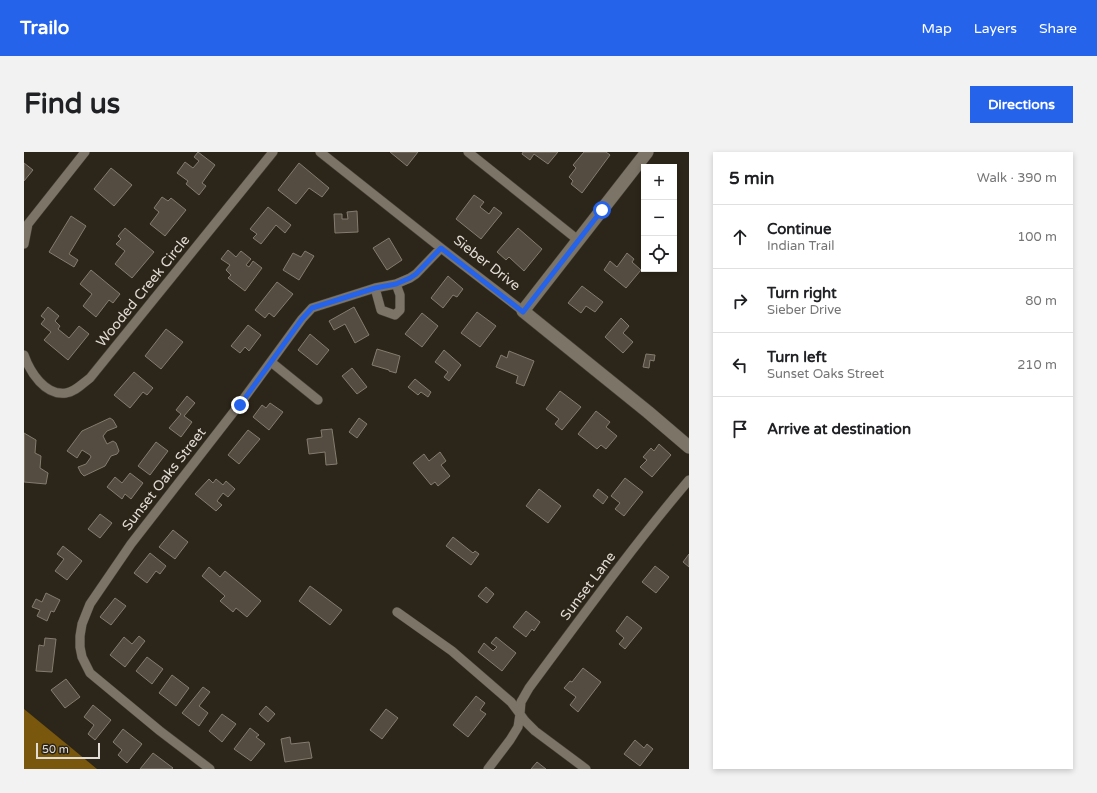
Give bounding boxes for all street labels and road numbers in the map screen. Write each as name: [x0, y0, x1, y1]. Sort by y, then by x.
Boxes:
street label: Wooded Creek Circle: [93, 232, 193, 350]
street label: Sieber Drive: [450, 232, 524, 294]
street label: Sunset Oaks Street: [118, 424, 210, 534]
street label: Sunset Lane: [557, 548, 619, 624]

